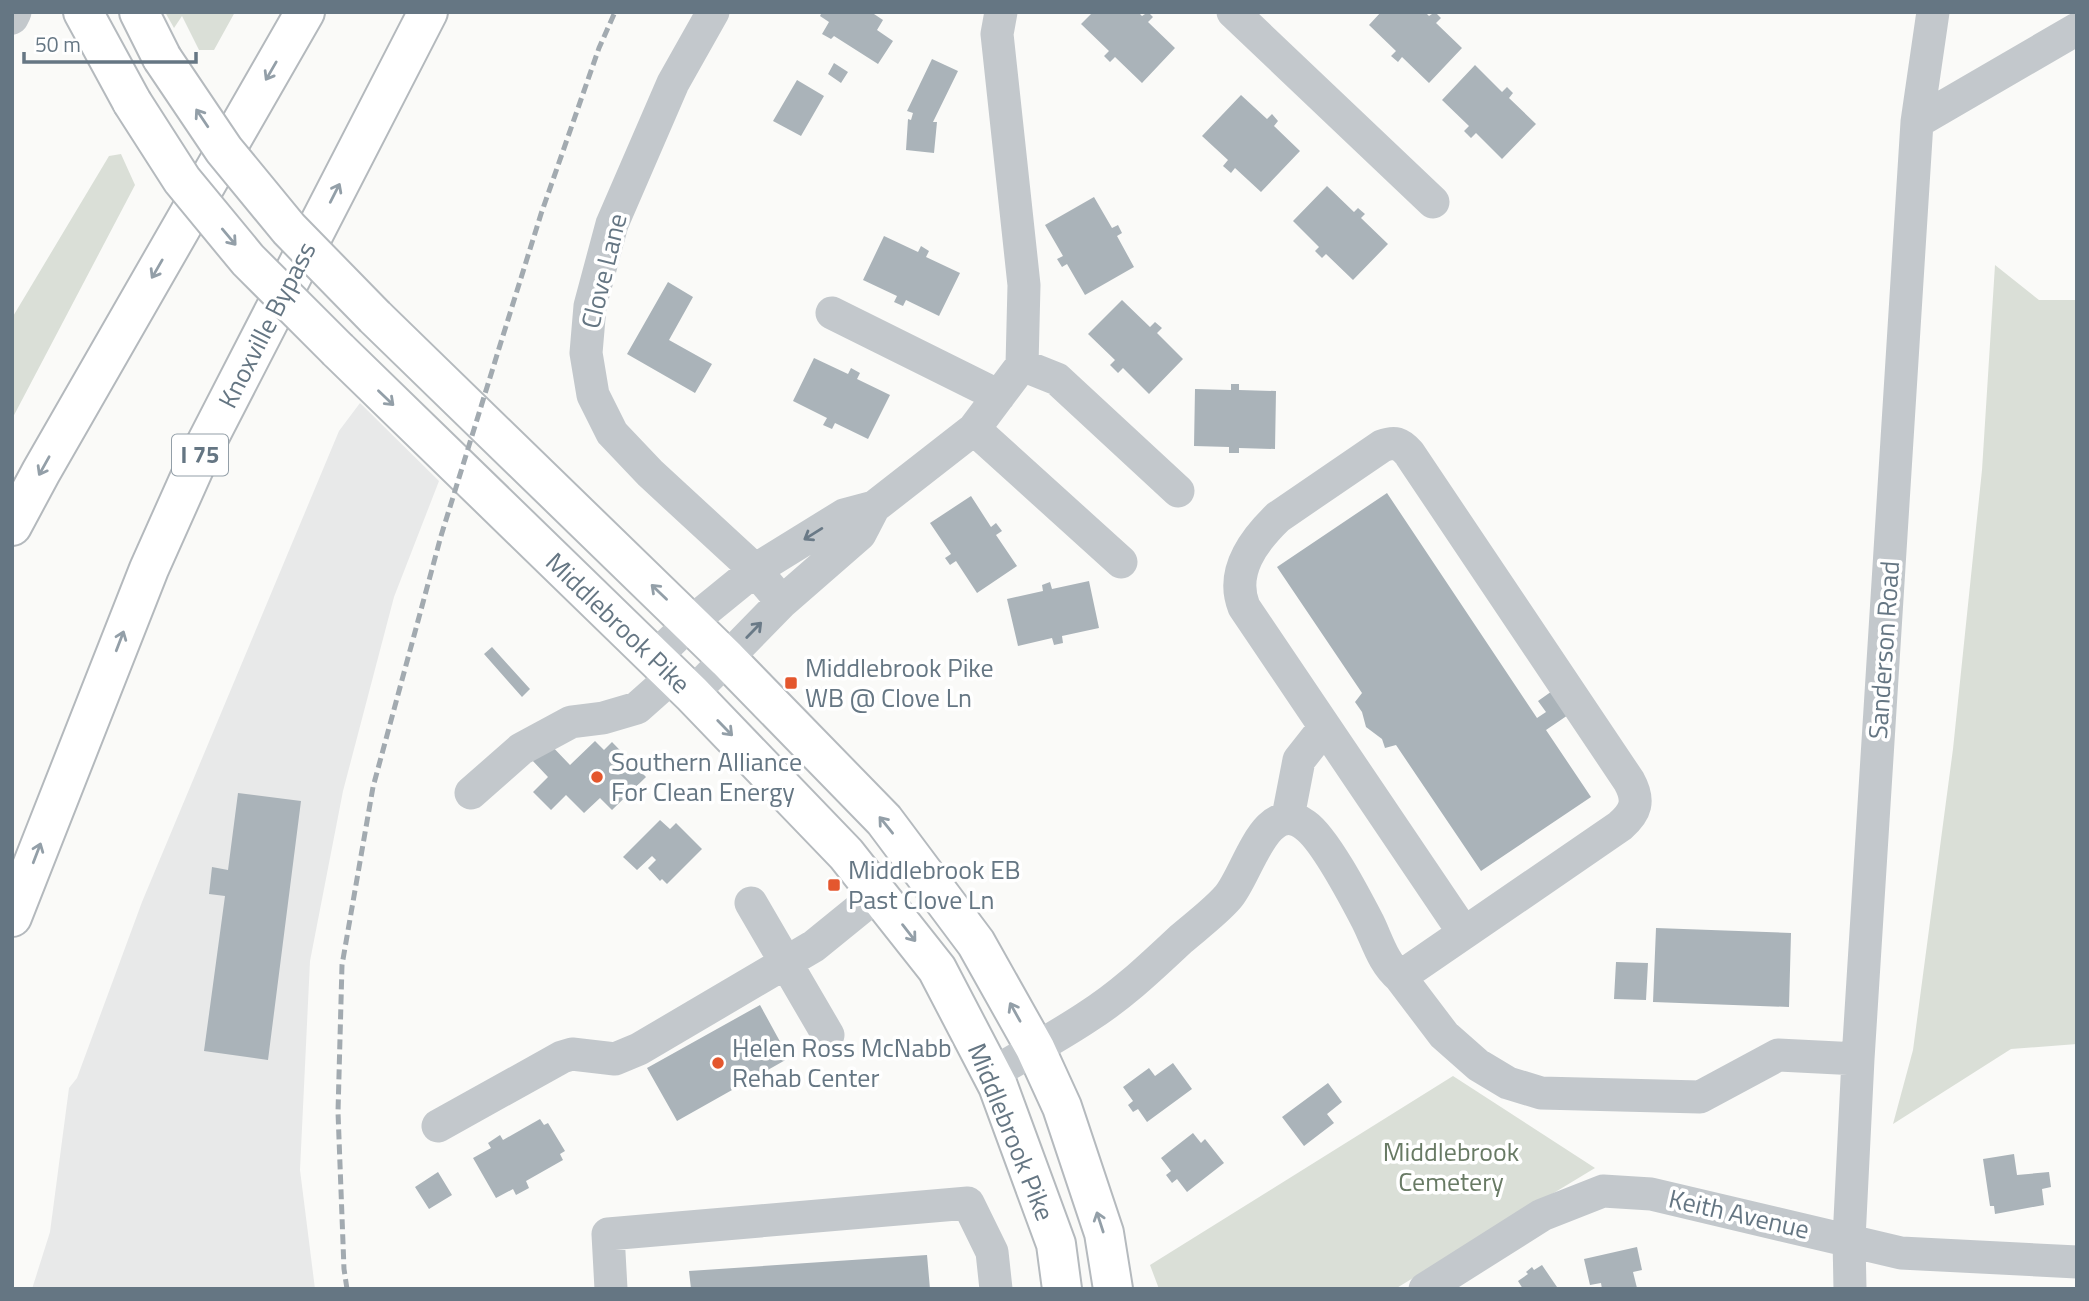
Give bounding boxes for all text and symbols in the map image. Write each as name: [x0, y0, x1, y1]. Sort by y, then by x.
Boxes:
scale bar: [24, 21, 196, 65]
text: 50 m: [35, 28, 81, 60]
one-way arrow: [264, 61, 278, 81]
one-way arrow: [195, 109, 209, 128]
one-way arrow: [328, 183, 342, 204]
street label: Clove Lane: [570, 209, 637, 333]
one-way arrow: [221, 227, 237, 245]
street label: Knoxville Bypass: [208, 235, 325, 415]
one-way arrow: [150, 258, 164, 278]
one-way arrow: [377, 390, 394, 407]
road number: I 75: [172, 434, 228, 476]
one-way arrow: [37, 455, 50, 476]
one-way arrow: [803, 528, 823, 542]
street label: Middlebrook Pike: [537, 543, 700, 702]
street label: Sanderson Road: [1858, 559, 1909, 740]
one-way arrow: [650, 584, 667, 601]
one-way arrow: [746, 622, 763, 639]
one-way arrow: [115, 631, 128, 653]
place label: Middlebrook Pike WB @ Clove Ln: [805, 648, 994, 717]
marker: Middlebrook Pike WB @ Clove Ln: [783, 675, 799, 691]
one-way arrow: [716, 719, 733, 736]
place label: Southern Alliance For Clean Energy: [611, 742, 802, 811]
marker: Southern Alliance For Clean Energy: [589, 769, 605, 785]
one-way arrow: [879, 816, 894, 834]
one-way arrow: [32, 843, 45, 865]
place label: Middlebrook EB Past Clove Ln: [848, 850, 1021, 919]
marker: Middlebrook EB Past Clove Ln: [826, 877, 842, 893]
one-way arrow: [901, 924, 917, 942]
one-way arrow: [1008, 1002, 1022, 1022]
place label: Helen Ross McNabb Rehab Center: [732, 1028, 952, 1097]
street label: Middlebrook Pike: [958, 1037, 1065, 1227]
marker: Helen Ross McNabb Rehab Center: [710, 1055, 726, 1071]
park label: Middlebrook Cemetery: [1383, 1132, 1519, 1201]
street label: Keith Avenue: [1665, 1178, 1813, 1249]
one-way arrow: [1093, 1211, 1105, 1233]

